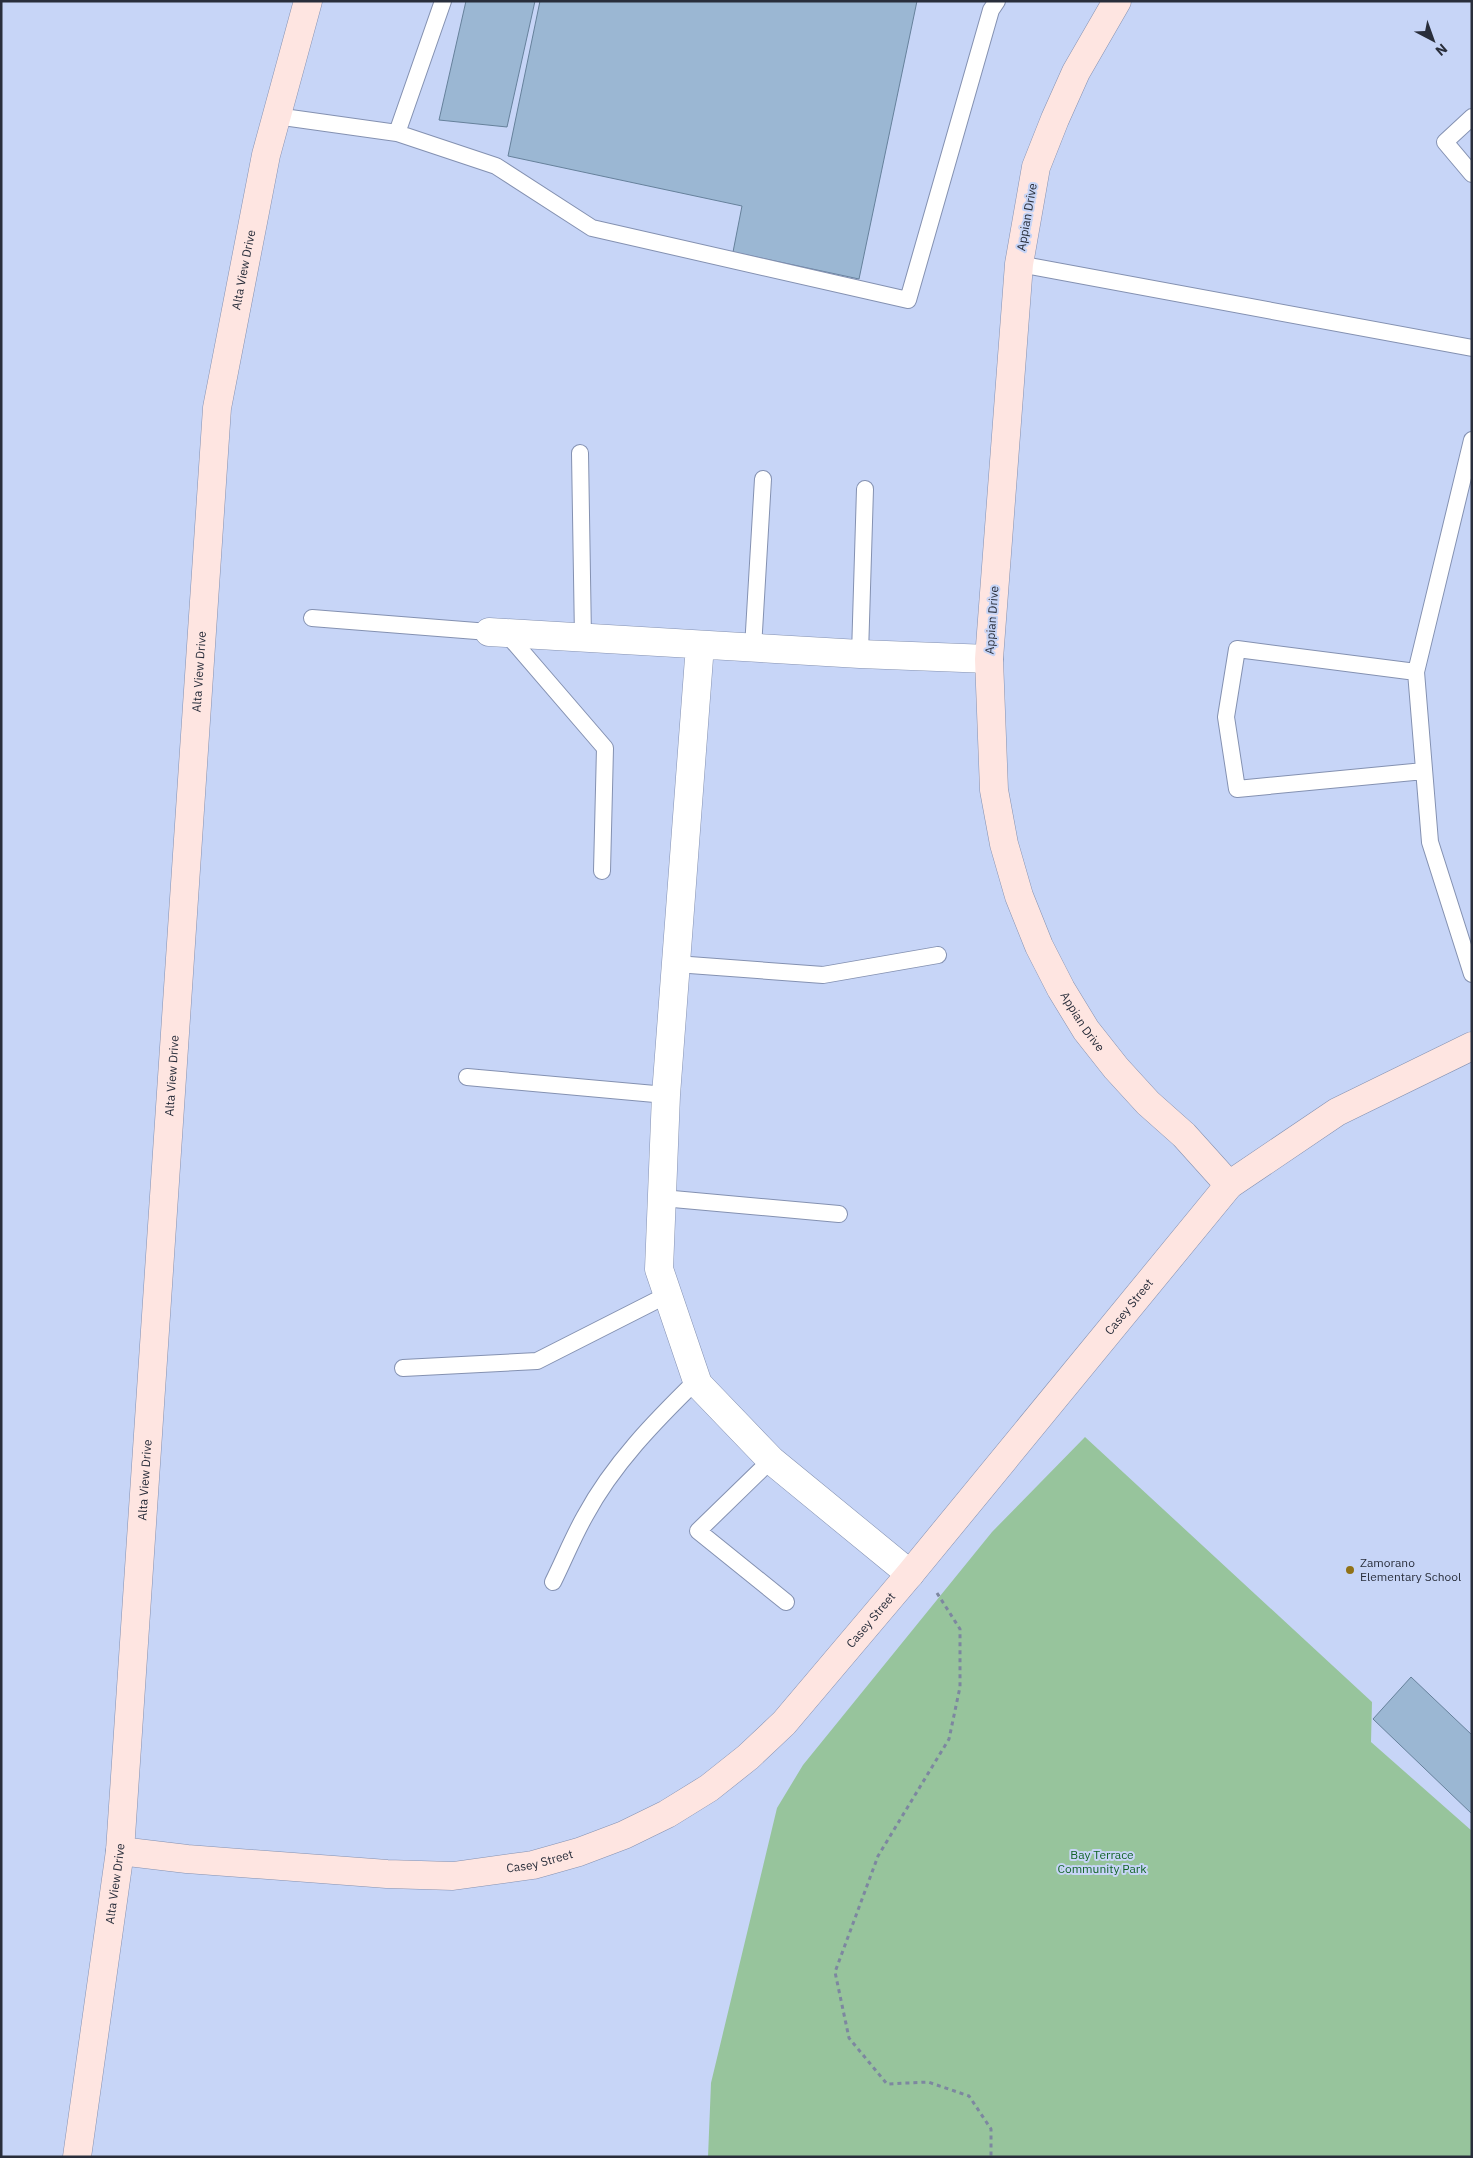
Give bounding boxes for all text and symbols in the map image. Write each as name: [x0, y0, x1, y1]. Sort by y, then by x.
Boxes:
north arrow: [1408, 15, 1458, 65]
text: N: [1432, 40, 1451, 60]
street label: Appian Drive: [1013, 181, 1040, 252]
street label: Alta View Drive: [228, 228, 258, 311]
street label: Appian Drive: [982, 585, 1001, 655]
street label: Alta View Drive: [189, 630, 209, 713]
street label: Appian Drive: [1057, 989, 1108, 1055]
street label: Alta View Drive: [161, 1034, 182, 1117]
street label: Casey Street: [1101, 1275, 1156, 1338]
street label: Alta View Drive: [134, 1438, 155, 1521]
place label: Zamorano Elementary School: [1360, 1555, 1461, 1584]
marker: Zamorano Elementary School: [1344, 1564, 1356, 1576]
street label: Casey Street: [843, 1589, 898, 1651]
street label: Alta View Drive: [102, 1842, 128, 1925]
street label: Casey Street: [505, 1846, 575, 1876]
park label: Bay Terrace Community Park: [1057, 1847, 1147, 1876]

